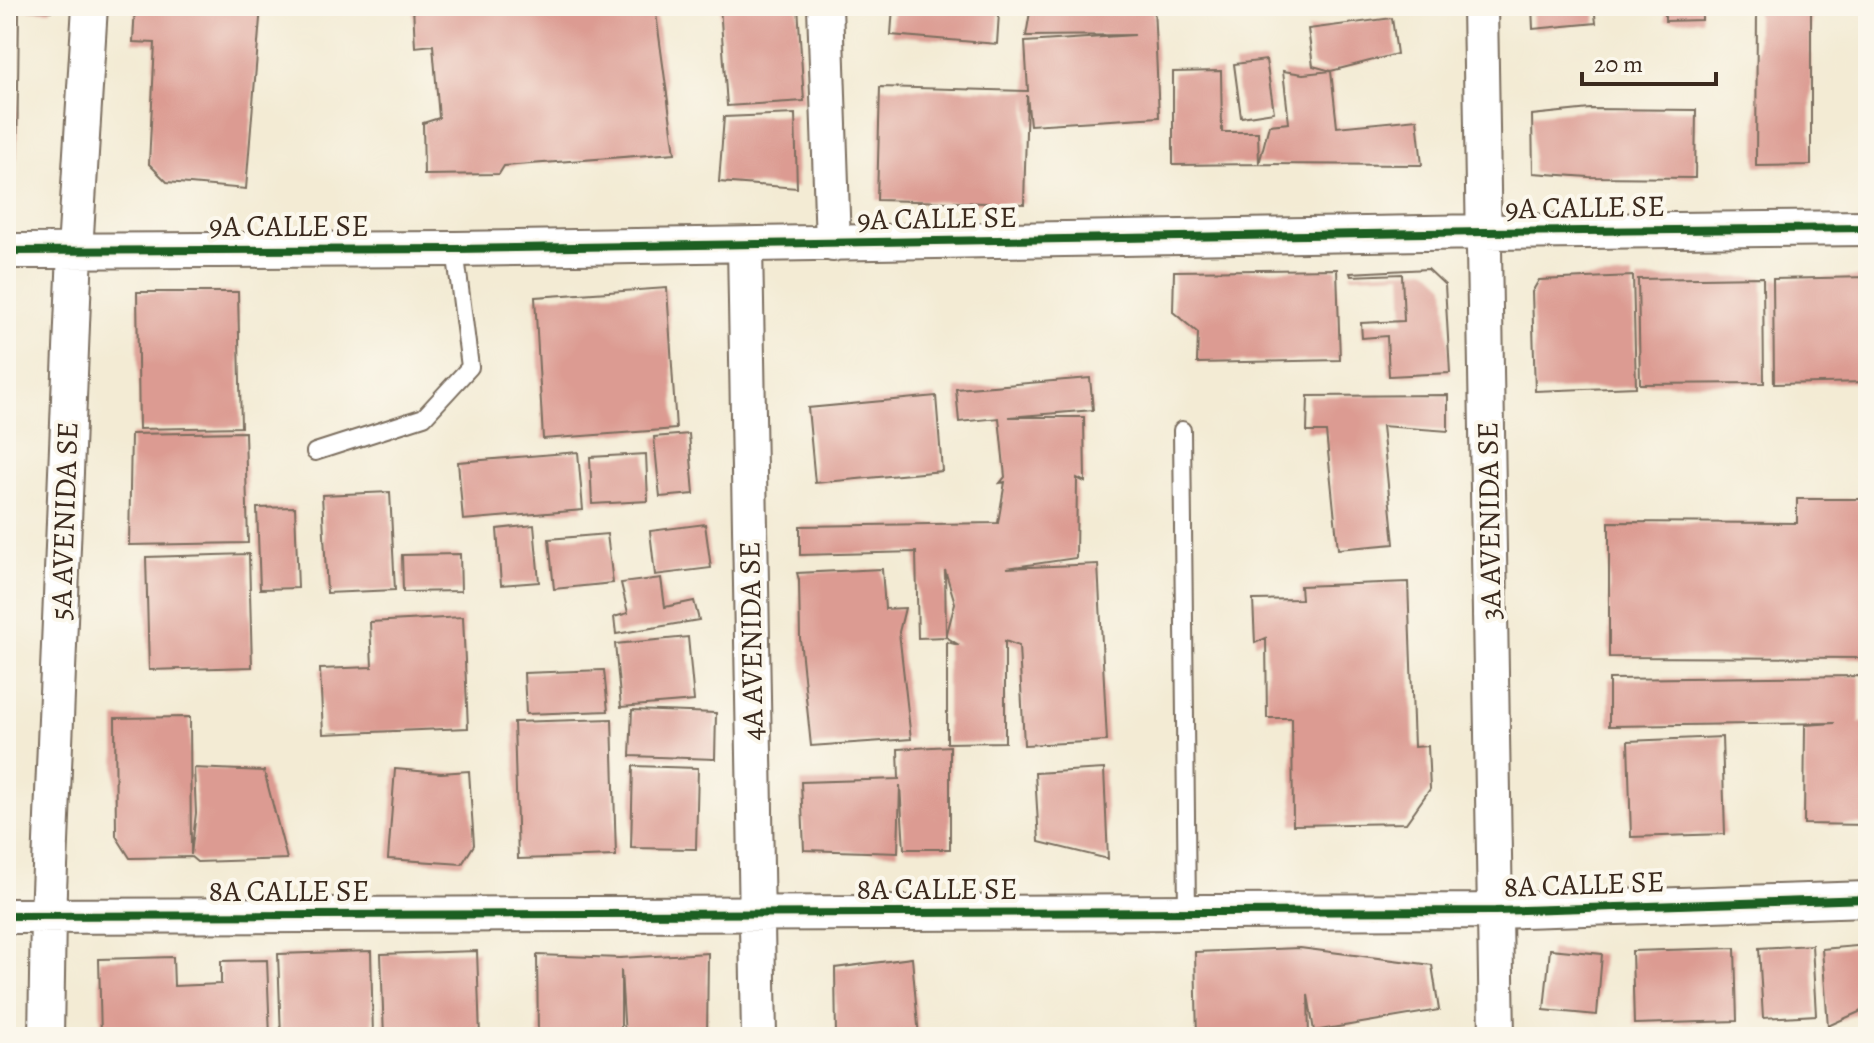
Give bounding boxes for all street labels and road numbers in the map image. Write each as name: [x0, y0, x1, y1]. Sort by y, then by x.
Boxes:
street label: 9A CALLE SE: [1505, 186, 1665, 228]
street label: 9A CALLE SE: [857, 197, 1017, 239]
street label: 9A CALLE SE: [209, 206, 369, 246]
street label: 5A AVENIDA SE: [41, 421, 87, 621]
street label: 3A AVENIDA SE: [1467, 421, 1511, 621]
street label: 4A AVENIDA SE: [729, 541, 773, 741]
street label: 8A CALLE SE: [1503, 861, 1665, 907]
street label: 8A CALLE SE: [857, 869, 1017, 909]
street label: 8A CALLE SE: [209, 871, 369, 911]

